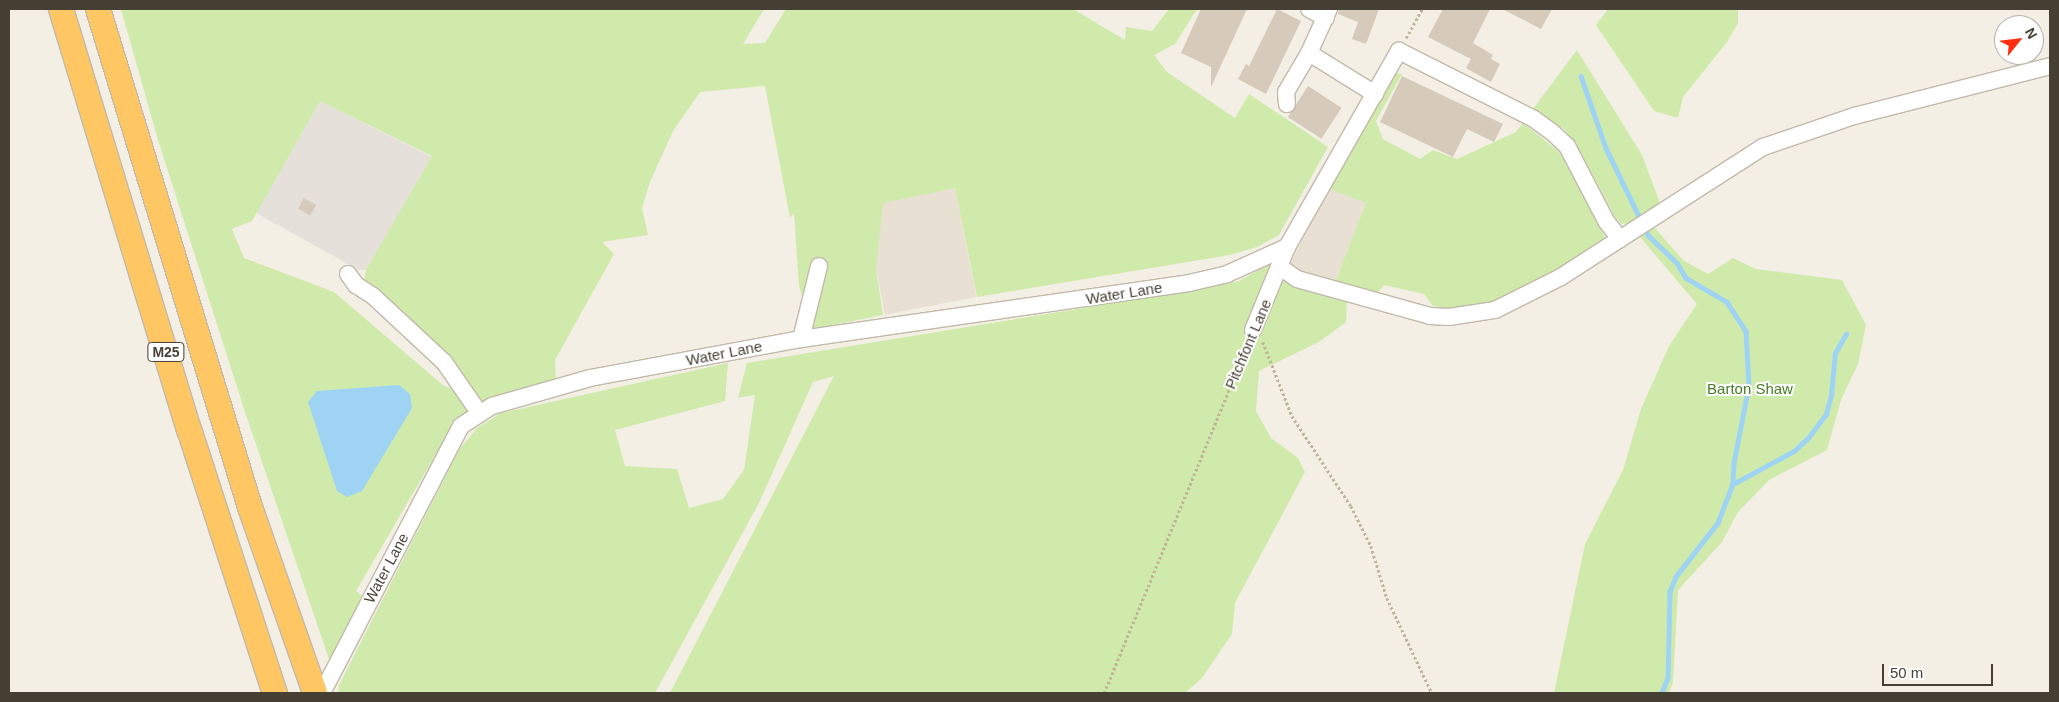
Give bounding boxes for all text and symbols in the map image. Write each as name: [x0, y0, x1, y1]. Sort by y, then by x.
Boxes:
north arrow: [1994, 15, 2044, 65]
text: N: [2022, 25, 2041, 42]
street label: Water Lane: [1085, 278, 1163, 308]
street label: Pitchfont Lane: [1221, 296, 1275, 392]
street label: Water Lane: [684, 337, 764, 369]
road number: M25: [147, 341, 185, 364]
park label: Barton Shaw: [1707, 380, 1793, 398]
street label: Water Lane: [360, 530, 412, 606]
scale bar: [1884, 654, 1995, 686]
text: 50 m: [1890, 664, 1923, 681]

